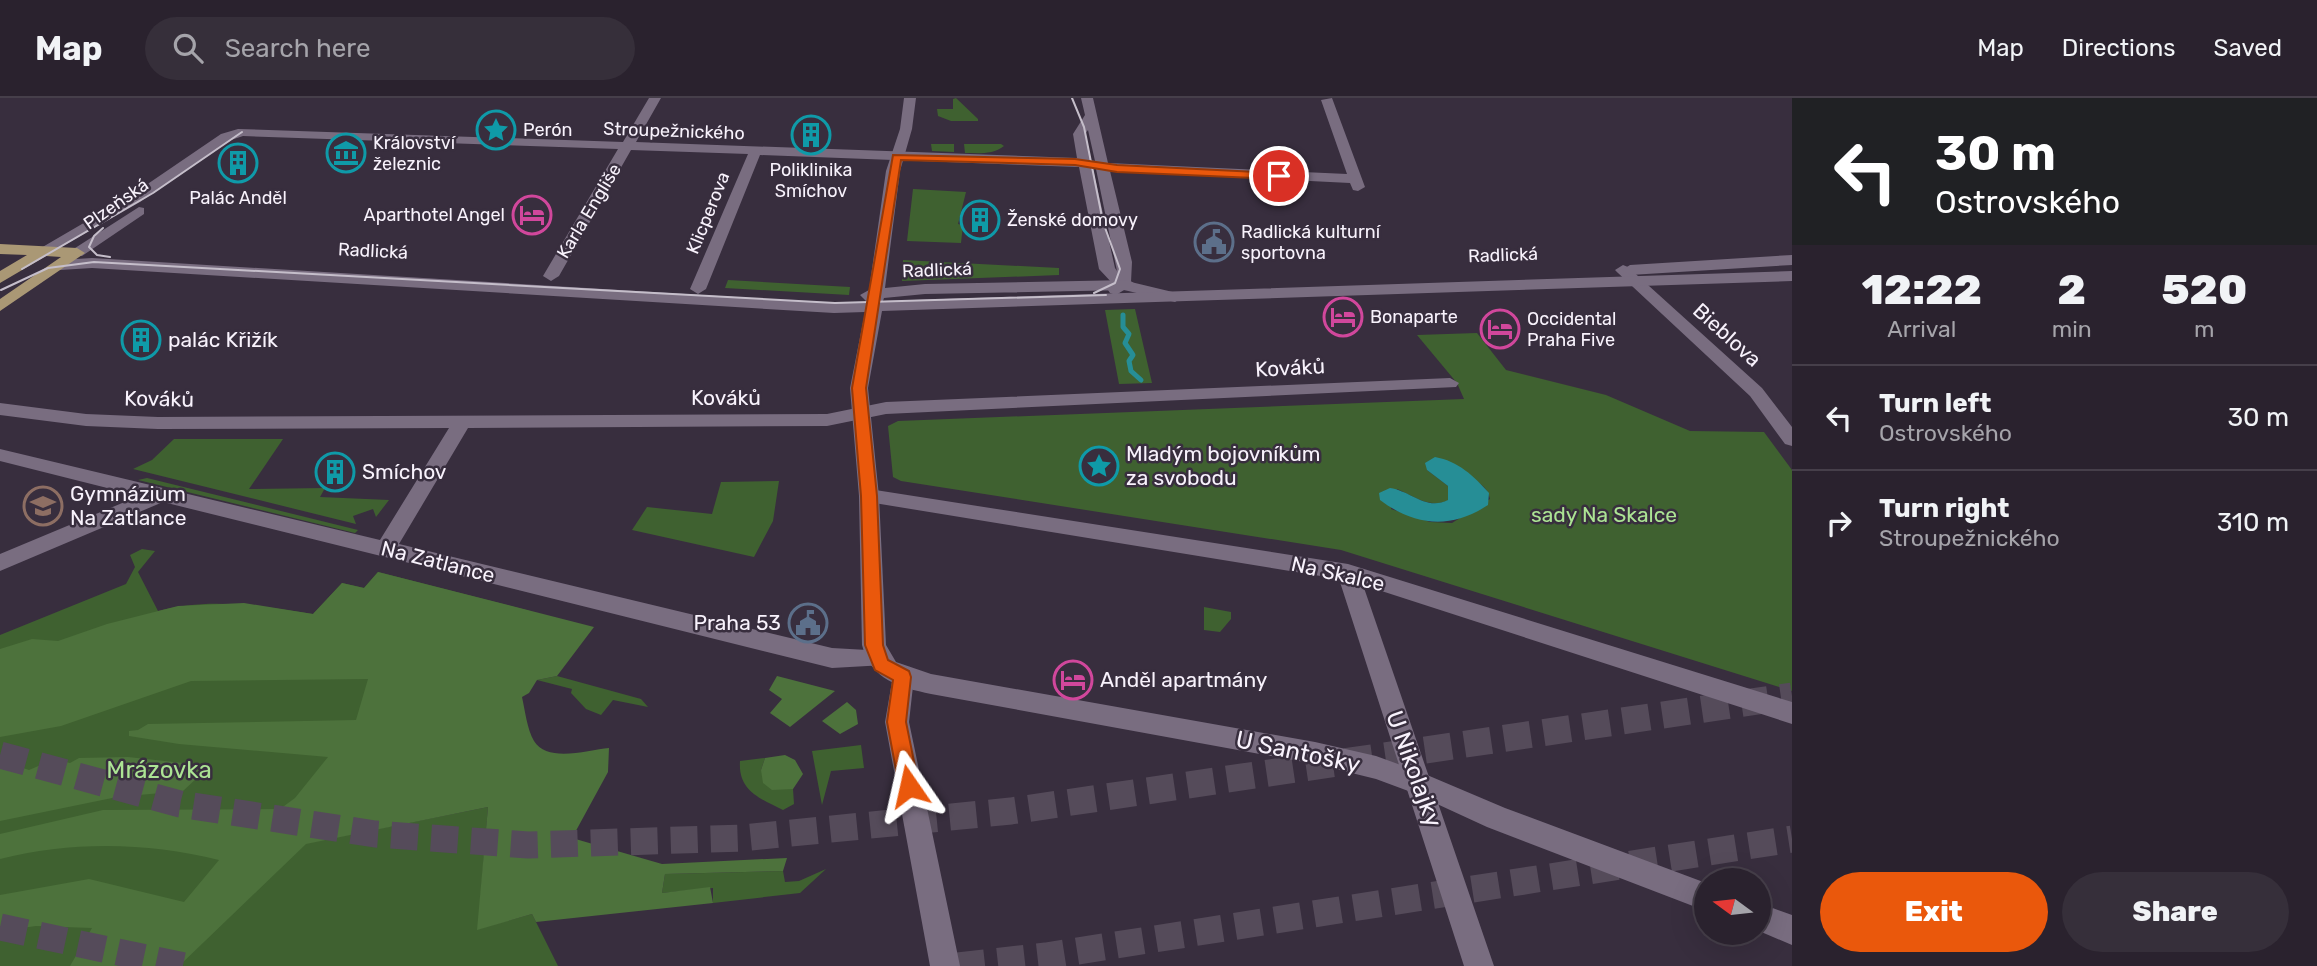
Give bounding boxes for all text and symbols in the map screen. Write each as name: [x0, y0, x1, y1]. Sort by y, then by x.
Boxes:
search box: [145, 17, 635, 80]
text: Map: [35, 29, 103, 68]
icon: search: [169, 29, 207, 67]
text: Search here: [225, 33, 370, 64]
text: Map: [1977, 34, 2024, 62]
text: Directions: [2062, 34, 2175, 62]
text: Saved: [2213, 34, 2282, 62]
place icon: Perón: [475, 109, 517, 151]
building icon: Poliklinika Smíchov: [790, 114, 832, 156]
street label: Stroupežnického: [603, 118, 745, 144]
place label: Perón: [523, 119, 572, 141]
text: 30 m: [1935, 124, 2056, 182]
icon: left: [1820, 126, 1911, 217]
museum icon: Království železnic: [325, 132, 367, 174]
place label: Království železnic: [373, 132, 457, 175]
building icon: Palác Anděl: [217, 142, 259, 184]
pin: [1249, 146, 1309, 206]
icon: arrive: [1260, 157, 1298, 195]
place label: Poliklinika Smíchov: [770, 159, 852, 202]
street label: Karla Engliše: [552, 160, 626, 262]
street label: Klicperova: [682, 169, 734, 257]
street label: Plzeňská: [79, 174, 153, 234]
text: Ostrovského: [1935, 183, 2120, 221]
place label: Palác Anděl: [189, 187, 287, 209]
hotel icon: Aparthotel Angel: [511, 194, 553, 236]
building icon: Ženské domovy: [959, 199, 1001, 241]
place label: Aparthotel Angel: [364, 204, 505, 226]
place label: Ženské domovy: [1007, 209, 1138, 231]
public building icon: Radlická kulturní sportovna: [1193, 221, 1235, 263]
place label: Radlická kulturní sportovna: [1241, 221, 1382, 264]
street label: Radlická: [337, 238, 409, 264]
street label: Radlická: [1468, 243, 1538, 267]
street label: Radlická: [902, 258, 972, 282]
text: 12:22: [1862, 265, 1982, 315]
text: 2: [2058, 265, 2086, 315]
text: 520: [2161, 265, 2247, 315]
hotel icon: Bonaparte: [1322, 296, 1364, 338]
street label: Bieblova: [1688, 298, 1767, 372]
place label: Bonaparte: [1370, 306, 1458, 328]
hotel icon: Occidental Praha Five: [1479, 308, 1521, 350]
place label: Occidental Praha Five: [1527, 308, 1616, 351]
text: Arrival: [1887, 315, 1956, 343]
text: min: [2052, 315, 2092, 343]
text: m: [2194, 315, 2215, 343]
building icon: palác Křižík: [120, 319, 162, 361]
place label: palác Křižík: [168, 327, 278, 352]
street label: Kováků: [1254, 353, 1326, 382]
street label: Kováků: [124, 385, 194, 412]
street label: Kováků: [691, 385, 761, 410]
text: Turn left: [1879, 388, 1991, 419]
icon: left: [1820, 399, 1858, 437]
text: 30 m: [2227, 402, 2289, 433]
text: Ostrovského: [1879, 419, 2012, 447]
place label: Mladým bojovníkům za svobodu: [1126, 441, 1320, 490]
place icon: Mladým bojovníkům za svobodu: [1078, 445, 1120, 487]
building icon: Smíchov: [314, 451, 356, 493]
place label: Smíchov: [362, 459, 447, 484]
place label: Gymnázium Na Zatlance: [70, 481, 186, 530]
school or university icon: Gymnázium Na Zatlance: [22, 485, 64, 527]
text: Turn right: [1879, 493, 2009, 524]
park label: sady Na Skalce: [1531, 502, 1677, 527]
icon: right: [1820, 504, 1858, 542]
text: 310 m: [2217, 507, 2289, 538]
text: Stroupežnického: [1879, 524, 2060, 552]
street label: Na Zatlance: [379, 535, 498, 588]
street label: Na Skalce: [1289, 551, 1387, 596]
public building icon: Praha 53: [787, 602, 829, 644]
place label: Praha 53: [693, 610, 781, 635]
hotel icon: Anděl apartmány: [1052, 659, 1094, 701]
place label: Anděl apartmány: [1100, 667, 1268, 692]
street label: U Nikolajky: [1380, 707, 1448, 831]
street label: U Santošky: [1233, 725, 1363, 779]
position arrow: [872, 749, 946, 823]
park label: Mrázovka: [106, 756, 212, 784]
north arrow: [1694, 868, 1771, 945]
map controls: [1694, 868, 1771, 945]
button: Exit: [1820, 872, 2048, 952]
button: Share: [2062, 872, 2289, 952]

